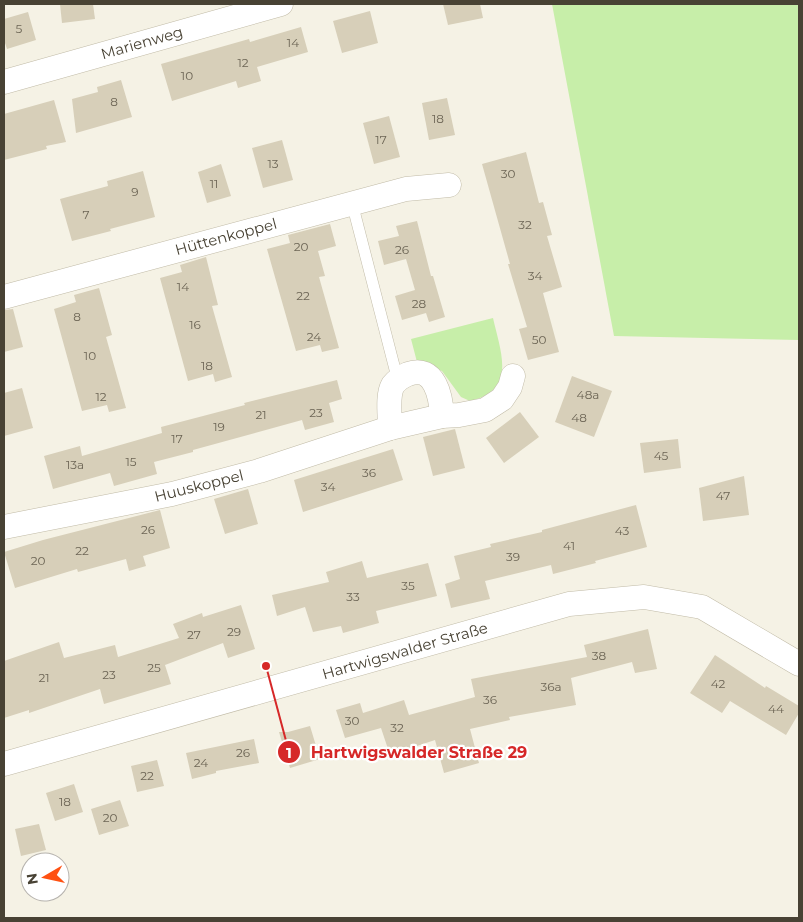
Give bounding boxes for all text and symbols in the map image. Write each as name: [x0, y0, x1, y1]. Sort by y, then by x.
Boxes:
house number: 5: [16, 21, 23, 36]
street label: Marienweg: [99, 22, 185, 63]
house number: 14: [287, 35, 299, 50]
house number: 12: [237, 55, 249, 70]
house number: 10: [181, 68, 193, 83]
house number: 8: [110, 94, 118, 109]
house number: 18: [432, 111, 444, 126]
house number: 17: [375, 132, 387, 147]
house number: 13: [267, 156, 279, 171]
house number: 30: [501, 166, 515, 181]
house number: 11: [210, 176, 218, 191]
house number: 9: [131, 184, 139, 199]
house number: 7: [82, 207, 90, 222]
street label: Hüttenkoppel: [173, 214, 279, 259]
house number: 32: [518, 217, 532, 232]
house number: 20: [294, 239, 308, 254]
house number: 26: [395, 242, 409, 257]
house number: 34: [528, 268, 542, 283]
house number: 14: [177, 279, 189, 294]
house number: 22: [296, 288, 310, 303]
house number: 28: [412, 296, 427, 311]
house number: 8: [73, 309, 81, 324]
house number: 16: [189, 317, 201, 332]
house number: 24: [307, 329, 321, 344]
house number: 50: [532, 332, 546, 347]
house number: 10: [84, 348, 96, 363]
house number: 18: [201, 358, 213, 373]
house number: 48a: [577, 387, 599, 402]
house number: 12: [95, 389, 107, 404]
house number: 23: [309, 405, 323, 420]
house number: 21: [255, 407, 267, 422]
house number: 48: [571, 410, 587, 425]
house number: 19: [213, 419, 225, 434]
house number: 17: [171, 431, 183, 446]
house number: 45: [654, 448, 669, 463]
house number: 15: [125, 454, 137, 469]
house number: 13a: [66, 457, 84, 472]
street label: Huuskoppel: [152, 465, 245, 506]
house number: 36: [362, 465, 376, 480]
house number: 34: [321, 479, 335, 494]
house number: 47: [716, 488, 730, 503]
house number: 26: [141, 522, 155, 537]
house number: 43: [615, 523, 629, 538]
house number: 41: [563, 538, 575, 553]
house number: 22: [75, 543, 89, 558]
house number: 39: [506, 549, 520, 564]
house number: 20: [31, 553, 45, 568]
house number: 35: [401, 578, 415, 593]
house number: 33: [346, 589, 360, 604]
street label: Hartwigswalder Straße: [320, 618, 490, 683]
house number: 29: [227, 624, 241, 639]
house number: 27: [187, 627, 201, 642]
house number: 38: [592, 648, 607, 663]
house number: 25: [147, 660, 161, 675]
house number: 23: [102, 667, 116, 682]
house number: 21: [38, 670, 50, 685]
house number: 42: [711, 676, 726, 691]
house number: 36a: [540, 679, 562, 694]
house number: 36: [483, 692, 497, 707]
house number: 44: [768, 701, 784, 716]
house number: 30: [345, 713, 359, 728]
house number: 32: [390, 720, 404, 735]
callout: Hartwigswalder Straße 29: [276, 737, 538, 768]
text: 1: [286, 743, 292, 762]
text: Hartwigswalder Straße 29: [311, 743, 527, 762]
house number: 26: [236, 745, 250, 760]
house number: 24: [194, 755, 208, 770]
house number: 22: [140, 768, 154, 783]
house number: 18: [59, 794, 71, 809]
house number: 20: [103, 810, 117, 825]
north arrow: [20, 852, 70, 902]
text: N: [22, 872, 42, 886]

